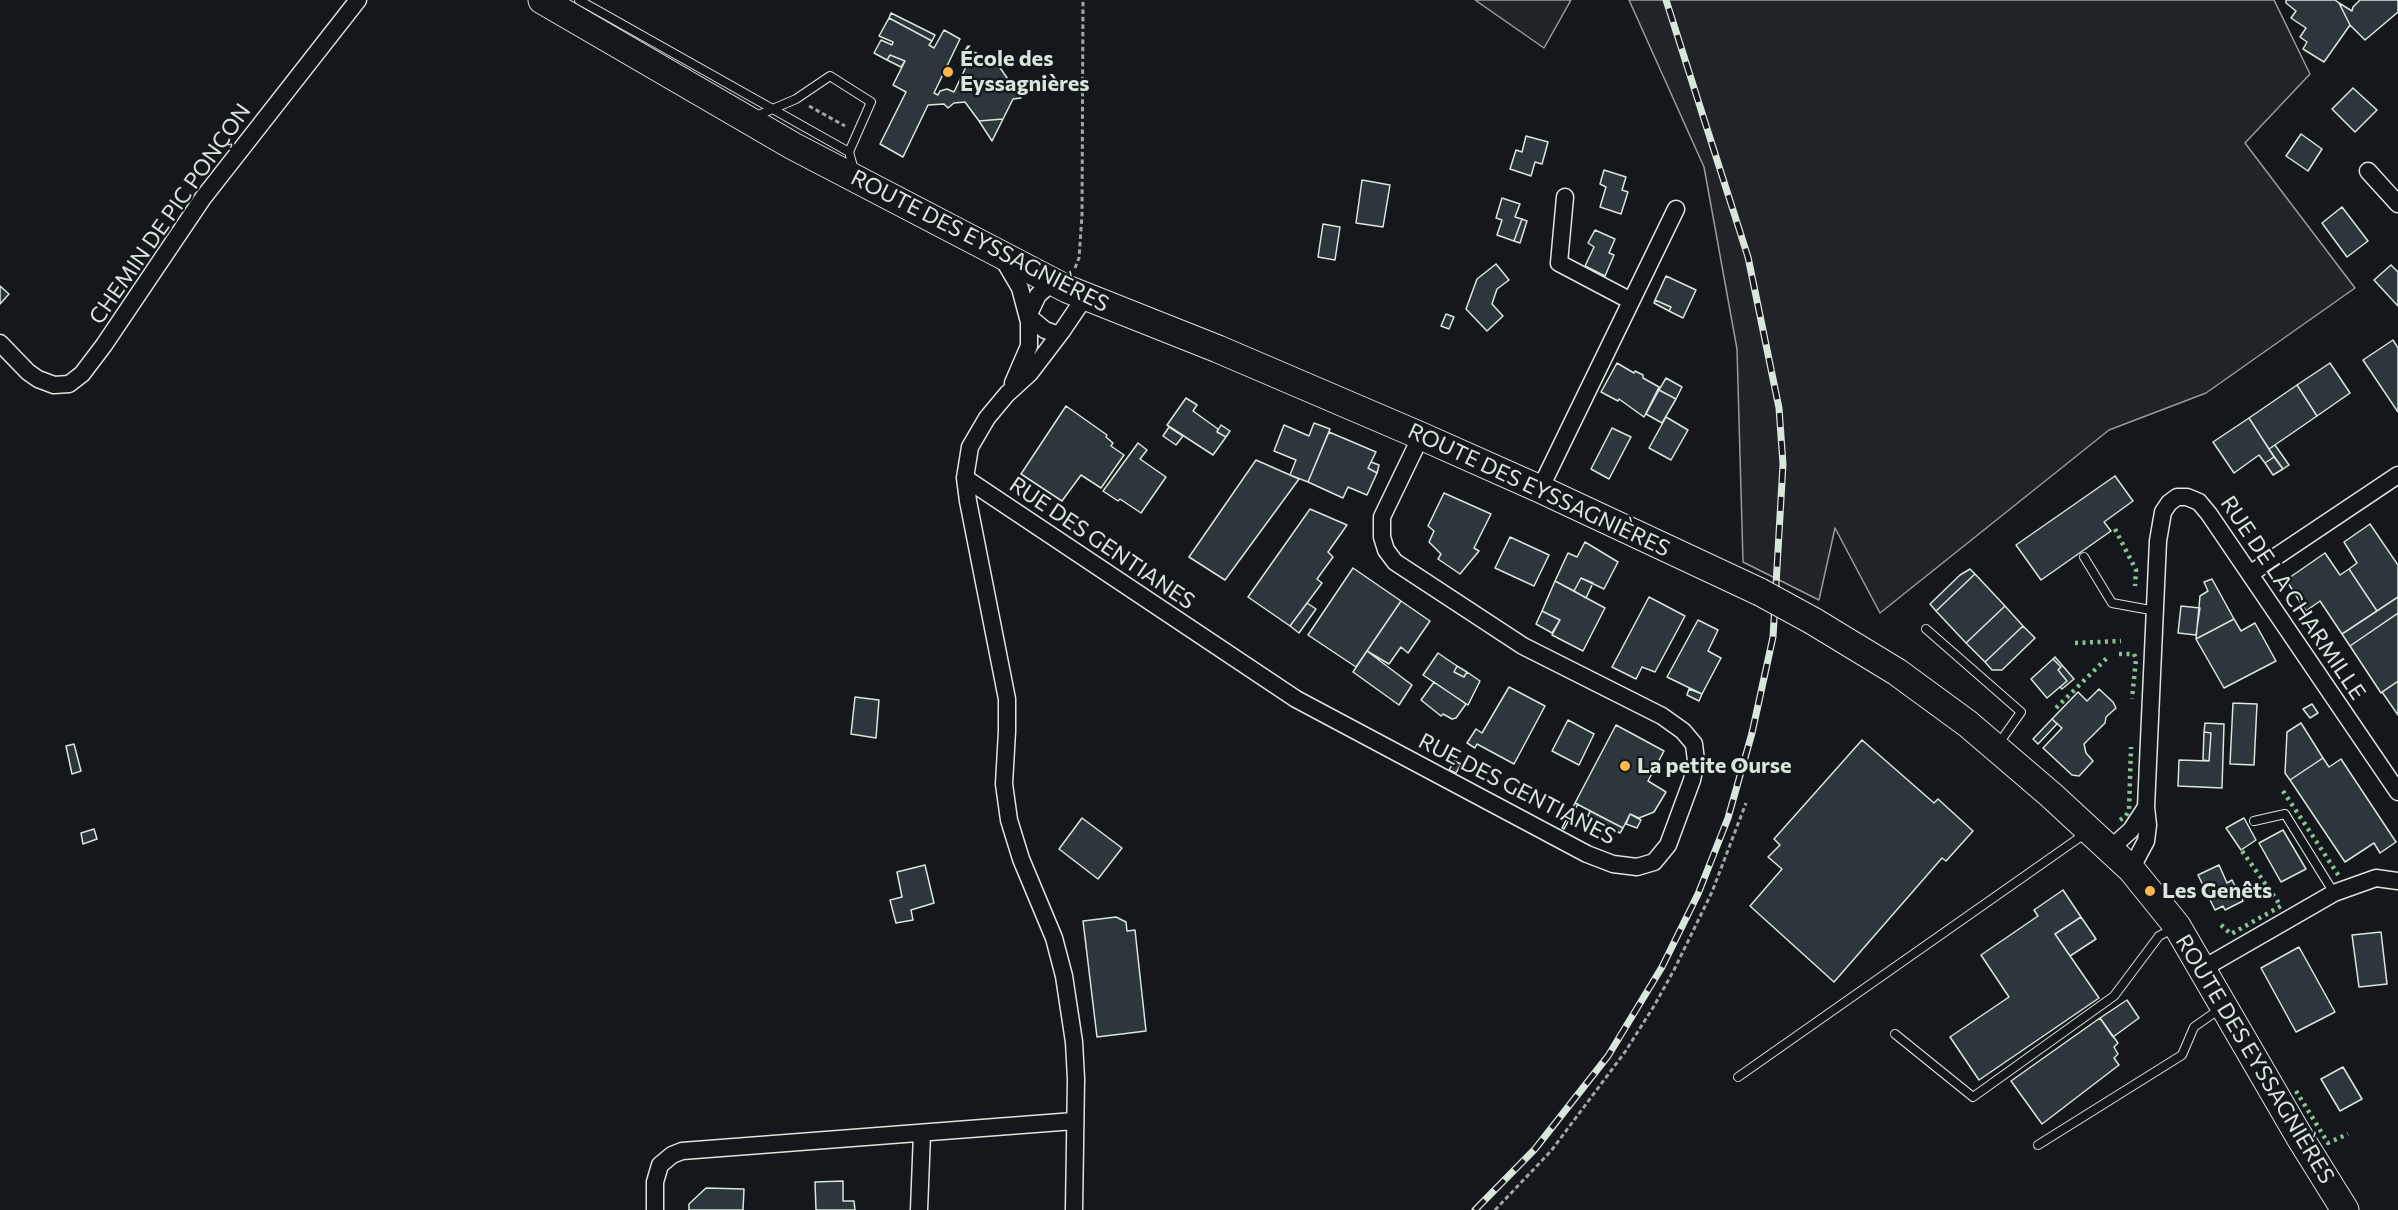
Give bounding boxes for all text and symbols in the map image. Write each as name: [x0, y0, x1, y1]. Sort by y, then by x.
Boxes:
place label: École des Eyssagnières: [960, 46, 1090, 98]
marker: École des Eyssagnières: [941, 65, 955, 79]
street label: CHEMIN DE PIC PONÇON: [84, 99, 256, 329]
street label: ROUTE DES EYSSAGNIÈRES: [847, 164, 1113, 318]
street label: ROUTE DES EYSSAGNIÈRES: [1404, 418, 1674, 562]
street label: RUE DES GENTIANES: [1004, 471, 1200, 615]
street label: RUE DE LA CHARMILLE: [2215, 491, 2371, 705]
street label: RUE DES GENTIANES: [1414, 728, 1620, 850]
place label: La petite Ourse: [1637, 753, 1792, 779]
marker: La petite Ourse: [1618, 759, 1632, 773]
place label: Les Genêts: [2162, 878, 2272, 904]
marker: Les Genêts: [2143, 884, 2157, 898]
street label: ROUTE DES EYSSAGNIÈRES: [2170, 930, 2340, 1188]

